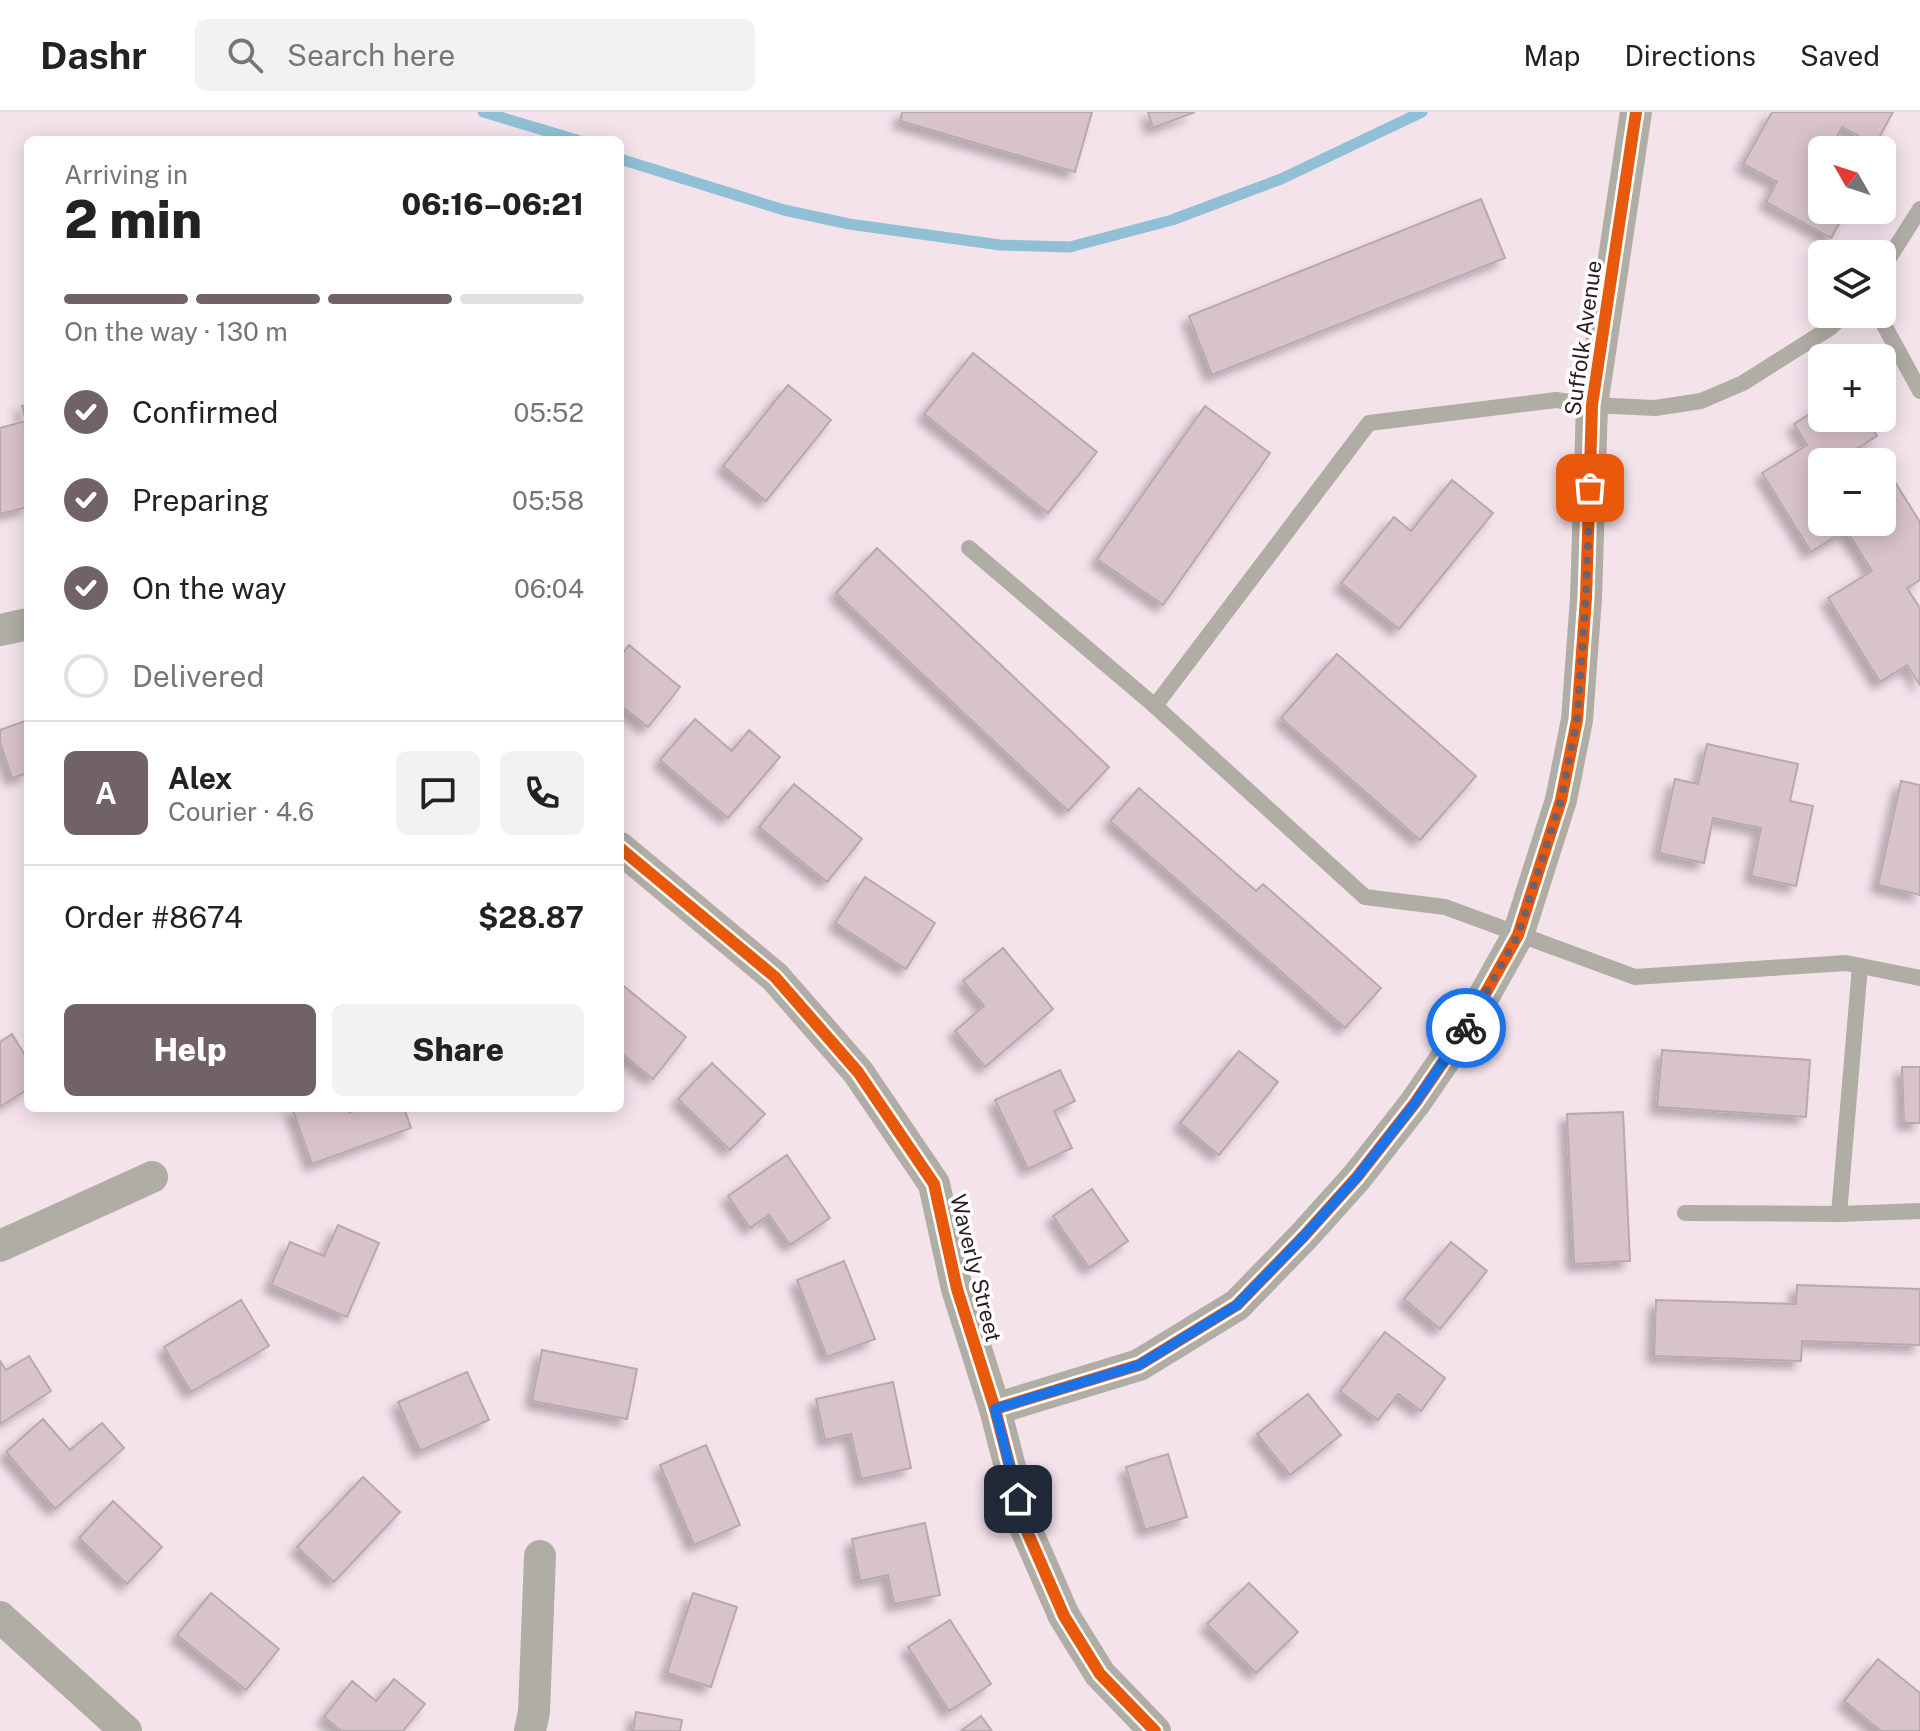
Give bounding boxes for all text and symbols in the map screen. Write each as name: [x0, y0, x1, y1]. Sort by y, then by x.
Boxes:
search box: [195, 19, 755, 91]
text: Dashr: [40, 33, 147, 78]
icon: search: [223, 33, 267, 77]
text: Search here: [287, 37, 455, 73]
text: Map: [1524, 39, 1580, 72]
text: Directions: [1624, 39, 1756, 72]
text: Saved: [1800, 39, 1880, 72]
north arrow: [1808, 136, 1896, 224]
map controls: [1808, 136, 1896, 536]
text: Arriving in: [64, 159, 188, 190]
text: 06:16–06:21: [401, 186, 584, 222]
text: 2 min: [64, 189, 202, 250]
button: layers: [1808, 240, 1896, 328]
street label: Suffolk Avenue: [1559, 259, 1607, 417]
text: On the way · 130 m: [64, 316, 288, 347]
button: +: [1808, 344, 1896, 432]
icon: check: [64, 390, 108, 434]
text: Confirmed: [132, 394, 278, 430]
text: 05:52: [513, 397, 584, 428]
button: −: [1808, 448, 1896, 536]
pin: [1556, 454, 1624, 522]
icon: bag: [1568, 466, 1612, 510]
icon: check: [64, 478, 108, 522]
text: Preparing: [132, 482, 269, 518]
text: 05:58: [512, 485, 584, 516]
icon: check: [64, 566, 108, 610]
text: On the way: [132, 570, 286, 606]
text: 06:04: [514, 573, 584, 604]
text: Delivered: [132, 658, 264, 694]
button: chat: [396, 751, 480, 835]
button: phone: [500, 751, 584, 835]
text: Alex: [168, 760, 232, 796]
text: A: [95, 775, 117, 811]
text: Courier · 4.6: [168, 796, 314, 827]
text: Order #8674: [64, 899, 243, 935]
text: $28.87: [478, 899, 584, 935]
courier: [1426, 988, 1506, 1068]
button: Help: [64, 1004, 316, 1096]
button: Share: [332, 1004, 584, 1096]
icon: bike: [1444, 1006, 1488, 1050]
street label: Waverly Street: [945, 1191, 1007, 1345]
pin: [984, 1465, 1052, 1533]
icon: home: [996, 1477, 1040, 1521]

